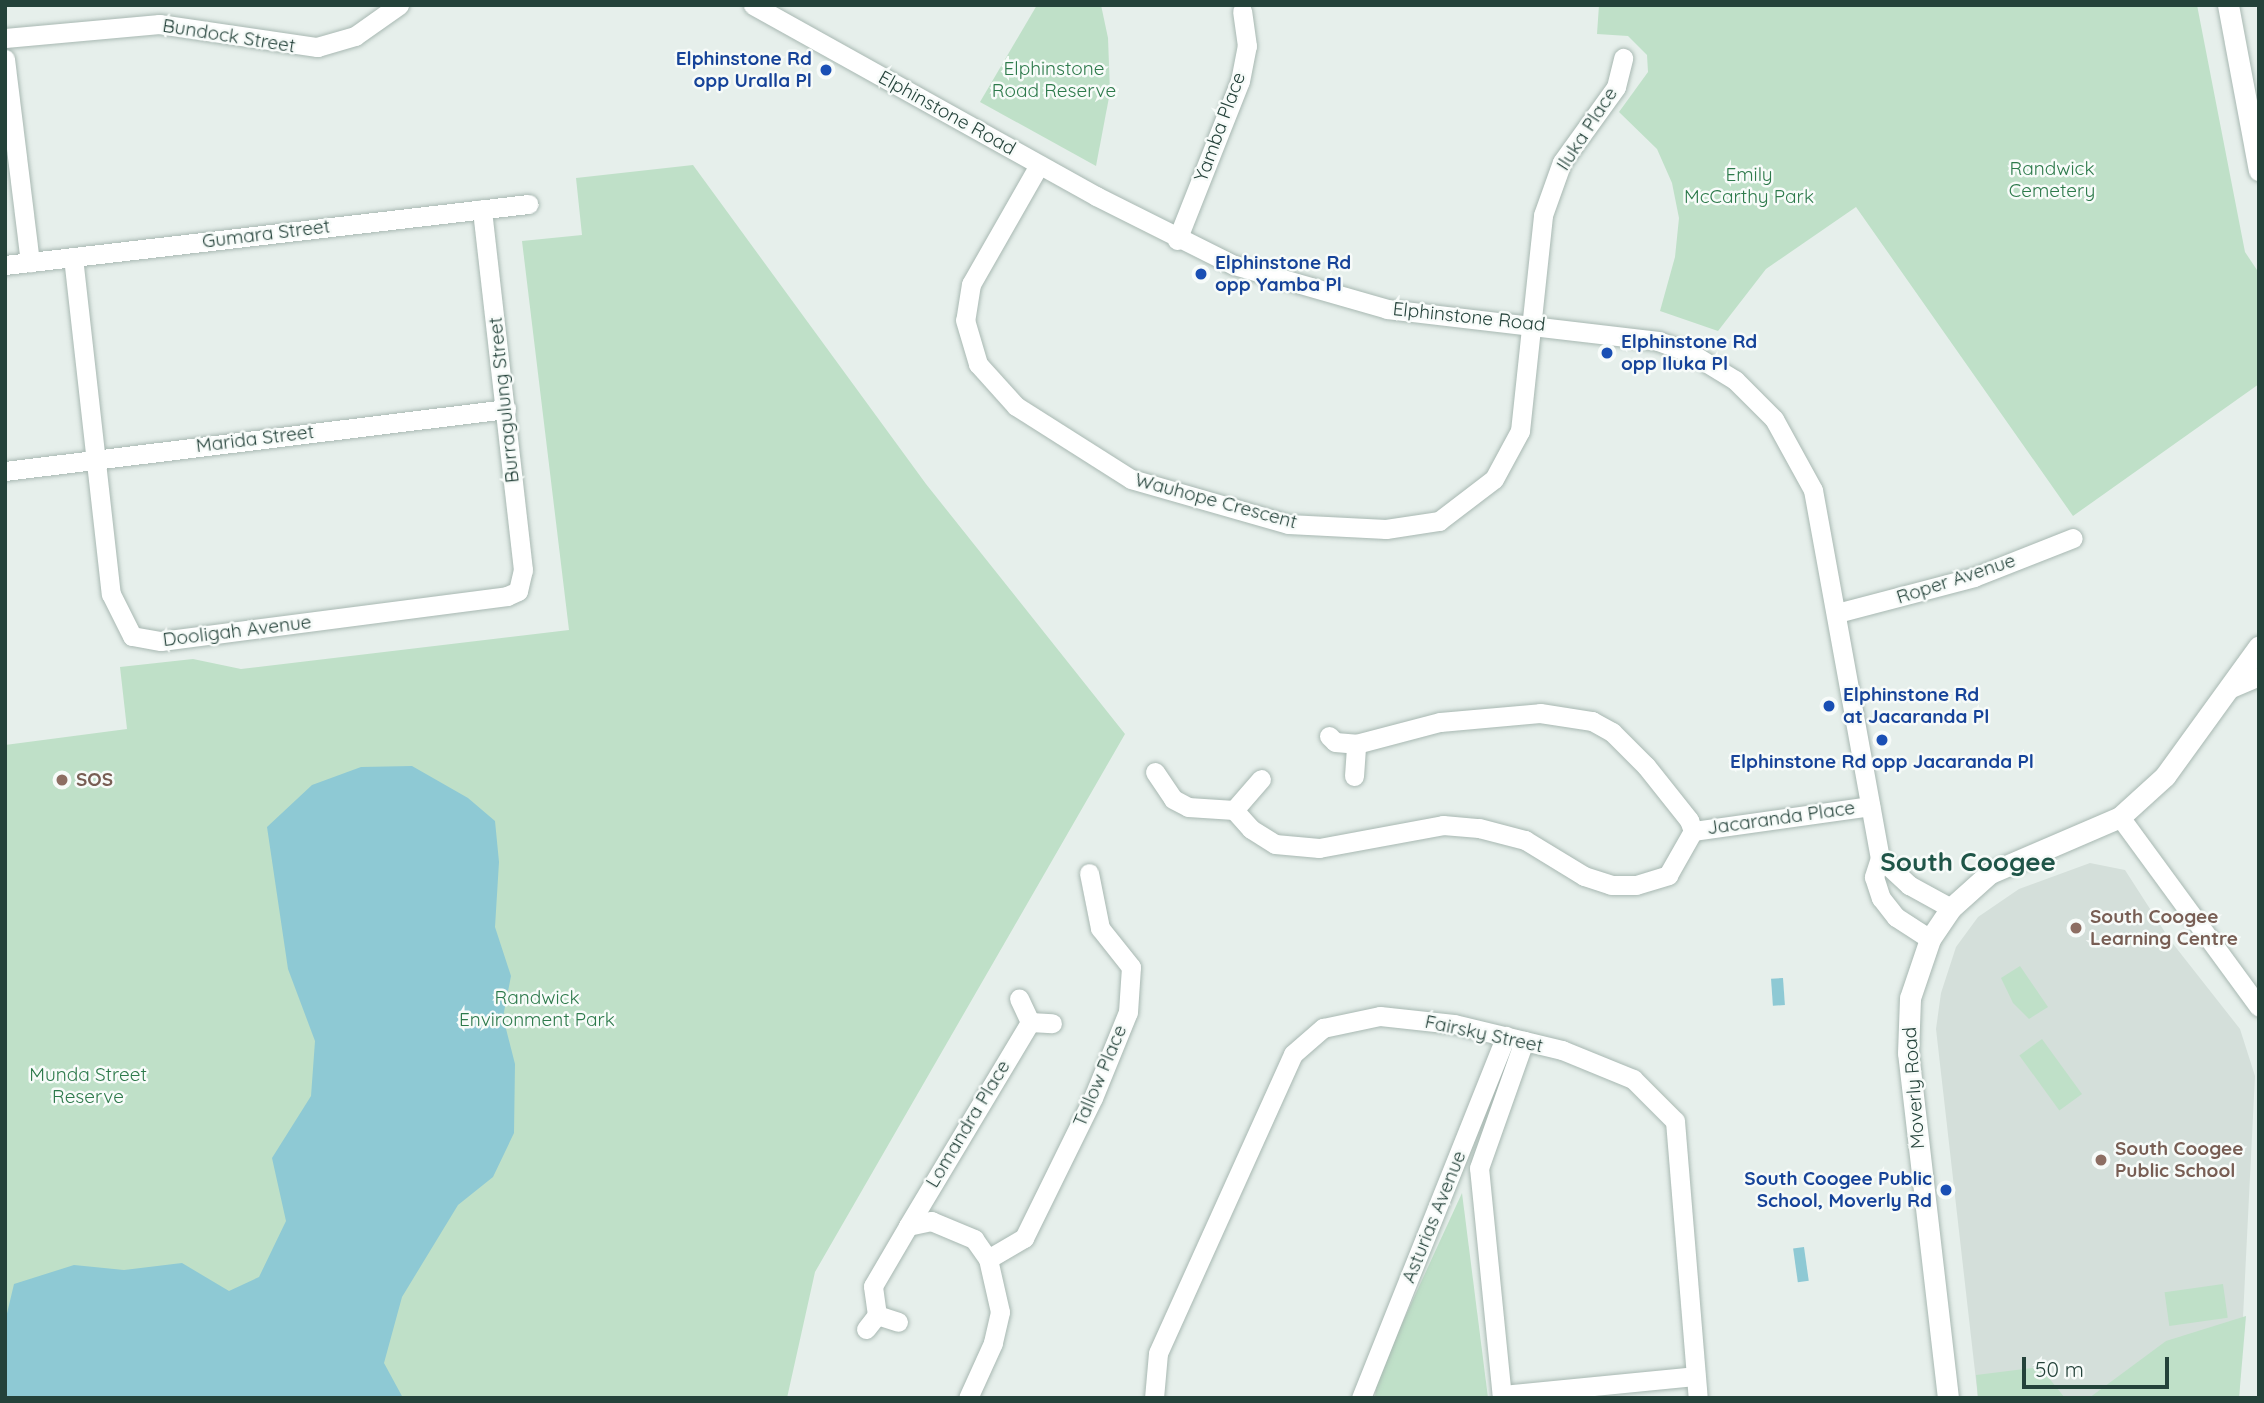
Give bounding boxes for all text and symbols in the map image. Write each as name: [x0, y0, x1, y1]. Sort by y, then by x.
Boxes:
street label: Bundock Street: [161, 14, 297, 58]
place label: Elphinstone Rd opp Uralla Pl: [676, 48, 812, 92]
park label: Elphinstone Road Reserve: [992, 58, 1116, 102]
marker: Elphinstone Rd opp Uralla Pl: [818, 62, 834, 78]
street label: Elphinstone Road: [874, 66, 1020, 160]
street label: Yamba Place: [1190, 69, 1250, 185]
street label: Iluka Place: [1552, 83, 1622, 175]
park label: Randwick Cemetery: [2009, 158, 2095, 202]
park label: Emily McCarthy Park: [1684, 164, 1814, 208]
street label: Gumara Street: [201, 215, 331, 253]
place label: Elphinstone Rd opp Yamba Pl: [1215, 252, 1351, 296]
marker: Elphinstone Rd opp Yamba Pl: [1193, 266, 1209, 282]
street label: Elphinstone Road: [1392, 298, 1546, 336]
street label: Burragulung Street: [484, 316, 524, 484]
place label: Elphinstone Rd opp Iluka Pl: [1621, 331, 1757, 375]
marker: Elphinstone Rd opp Iluka Pl: [1599, 345, 1615, 361]
street label: Marida Street: [195, 420, 315, 458]
street label: Wauhope Crescent: [1132, 468, 1300, 534]
street label: Roper Avenue: [1894, 549, 2018, 609]
street label: Dooligah Avenue: [161, 611, 313, 651]
place label: Elphinstone Rd at Jacaranda Pl: [1843, 684, 1989, 728]
marker: Elphinstone Rd at Jacaranda Pl: [1821, 698, 1837, 714]
marker: Elphinstone Rd opp Jacaranda Pl: [1874, 732, 1890, 748]
place label: Elphinstone Rd opp Jacaranda Pl: [1730, 751, 2034, 773]
place label: SOS: [76, 769, 113, 791]
marker: SOS: [54, 772, 70, 788]
street label: Jacaranda Place: [1705, 796, 1857, 840]
district label: South Coogee: [1880, 846, 2056, 878]
place label: South Coogee Learning Centre: [2090, 906, 2238, 950]
marker: South Coogee Learning Centre: [2068, 920, 2084, 936]
park label: Randwick Environment Park: [459, 987, 615, 1031]
street label: Fairsky Street: [1423, 1010, 1545, 1058]
street label: Tallow Place: [1068, 1022, 1132, 1130]
street label: Moverly Road: [1898, 1026, 1930, 1150]
street label: Lomandra Place: [921, 1056, 1015, 1192]
park label: Munda Street Reserve: [29, 1064, 147, 1108]
place label: South Coogee Public School: [2115, 1138, 2243, 1182]
street label: Asturias Avenue: [1397, 1148, 1471, 1286]
marker: South Coogee Public School: [2093, 1152, 2109, 1168]
place label: South Coogee Public School, Moverly Rd: [1744, 1168, 1932, 1212]
marker: South Coogee Public School, Moverly Rd: [1938, 1182, 1954, 1198]
scale bar: [2026, 1344, 2173, 1388]
text: 50 m: [2035, 1356, 2084, 1382]

